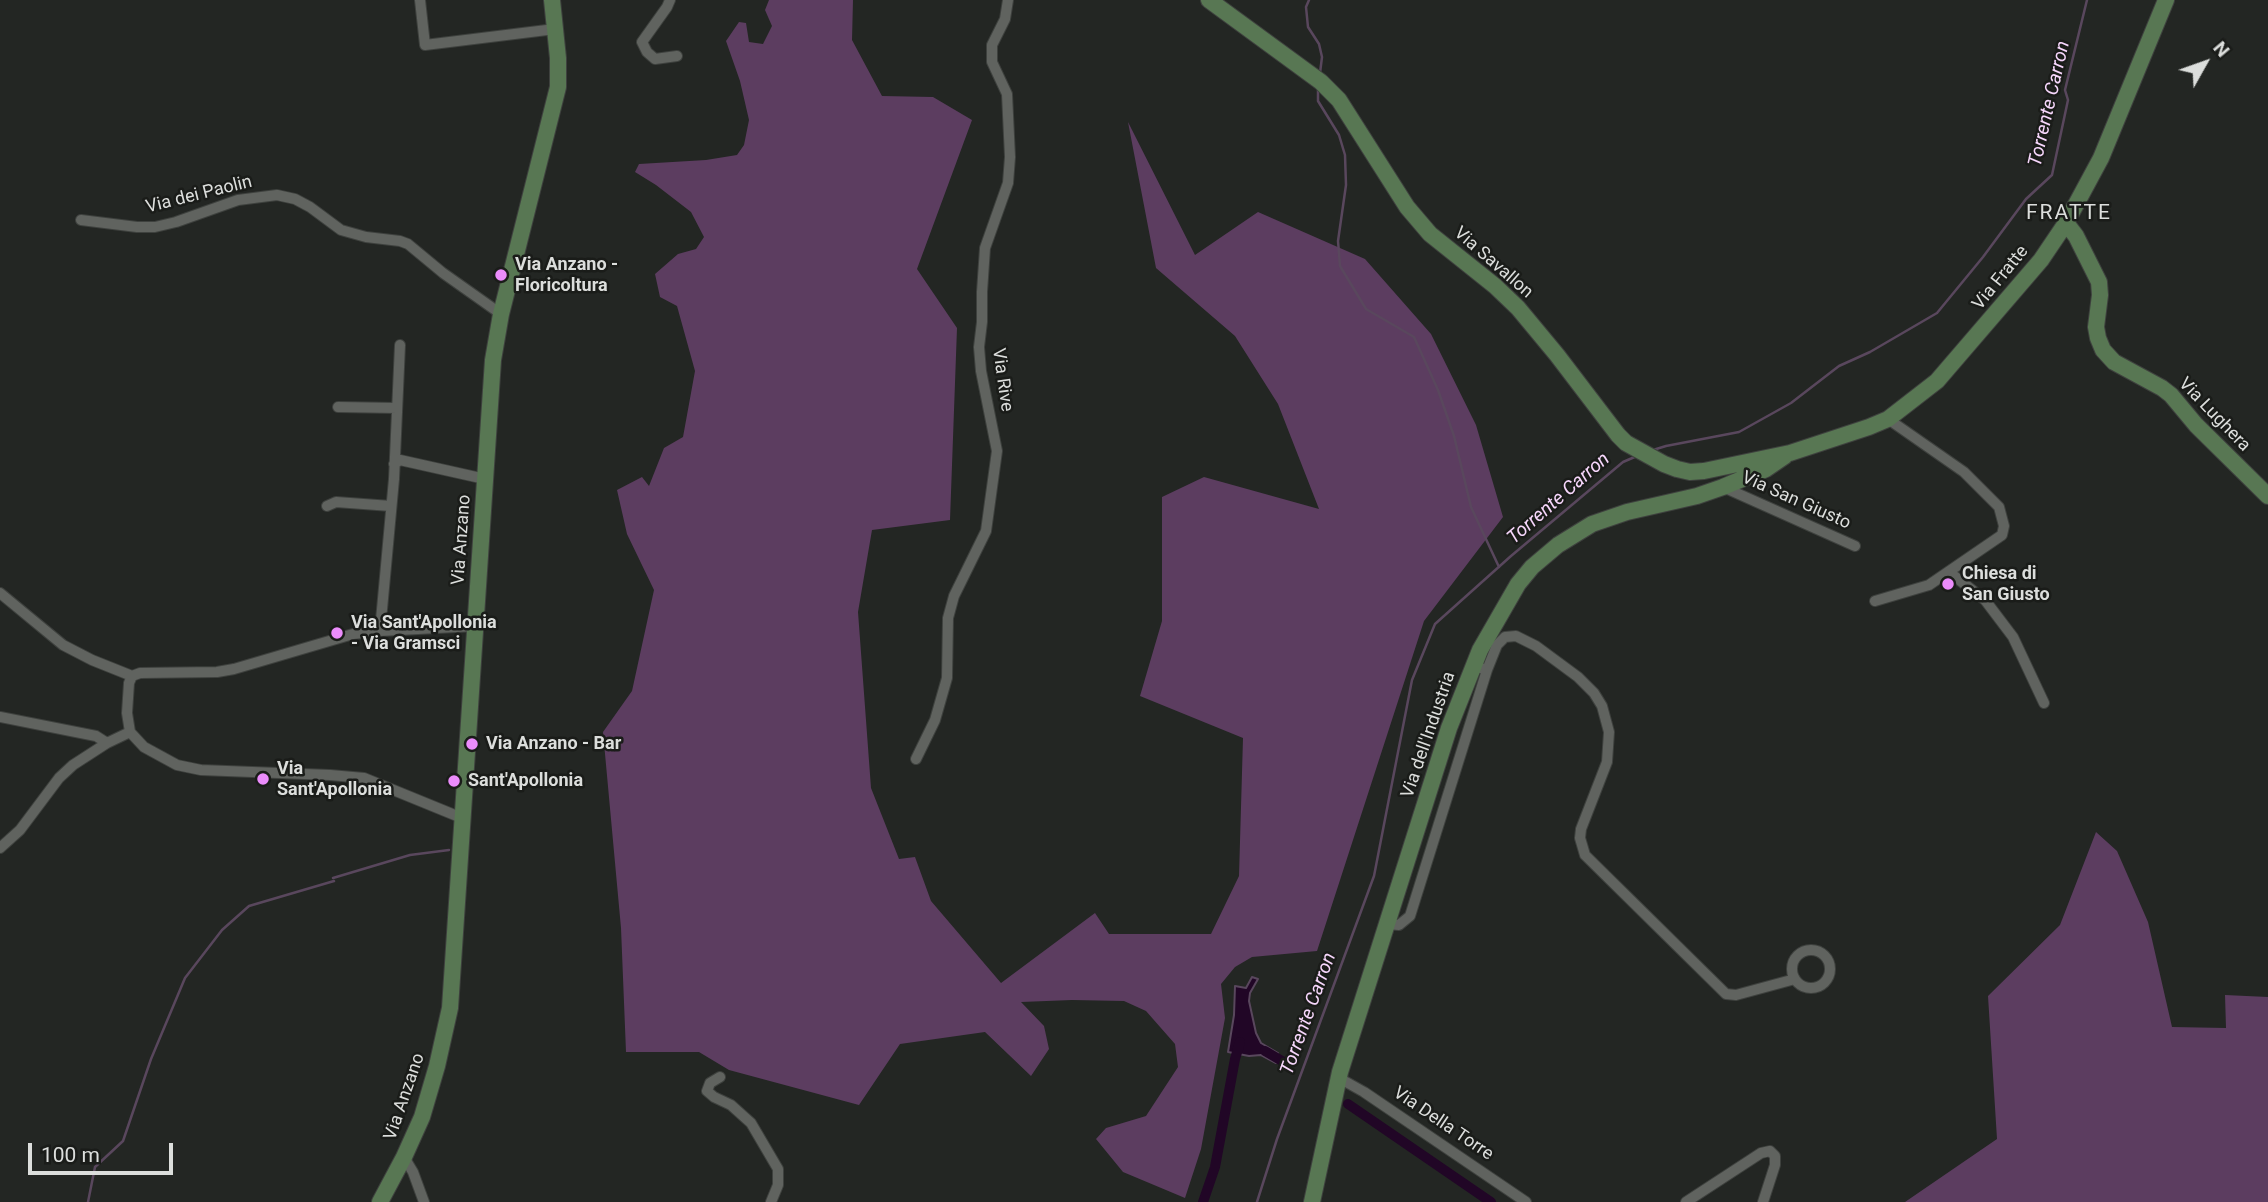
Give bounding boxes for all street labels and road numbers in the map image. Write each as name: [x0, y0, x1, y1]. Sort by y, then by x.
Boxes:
street label: Via dei Paolin: [144, 171, 254, 219]
street label: Via Savallon: [1449, 223, 1537, 303]
street label: Via Fratte: [1968, 241, 2034, 315]
street label: Via Rive: [987, 347, 1017, 413]
street label: Via Lughera: [2173, 374, 2255, 456]
street label: Via San Giusto: [1738, 467, 1854, 535]
street label: Via Anzano: [448, 494, 476, 586]
street label: Via dell'Industria: [1397, 669, 1461, 801]
street label: Via Anzano: [380, 1051, 430, 1143]
street label: Via Della Torre: [1389, 1083, 1497, 1165]

